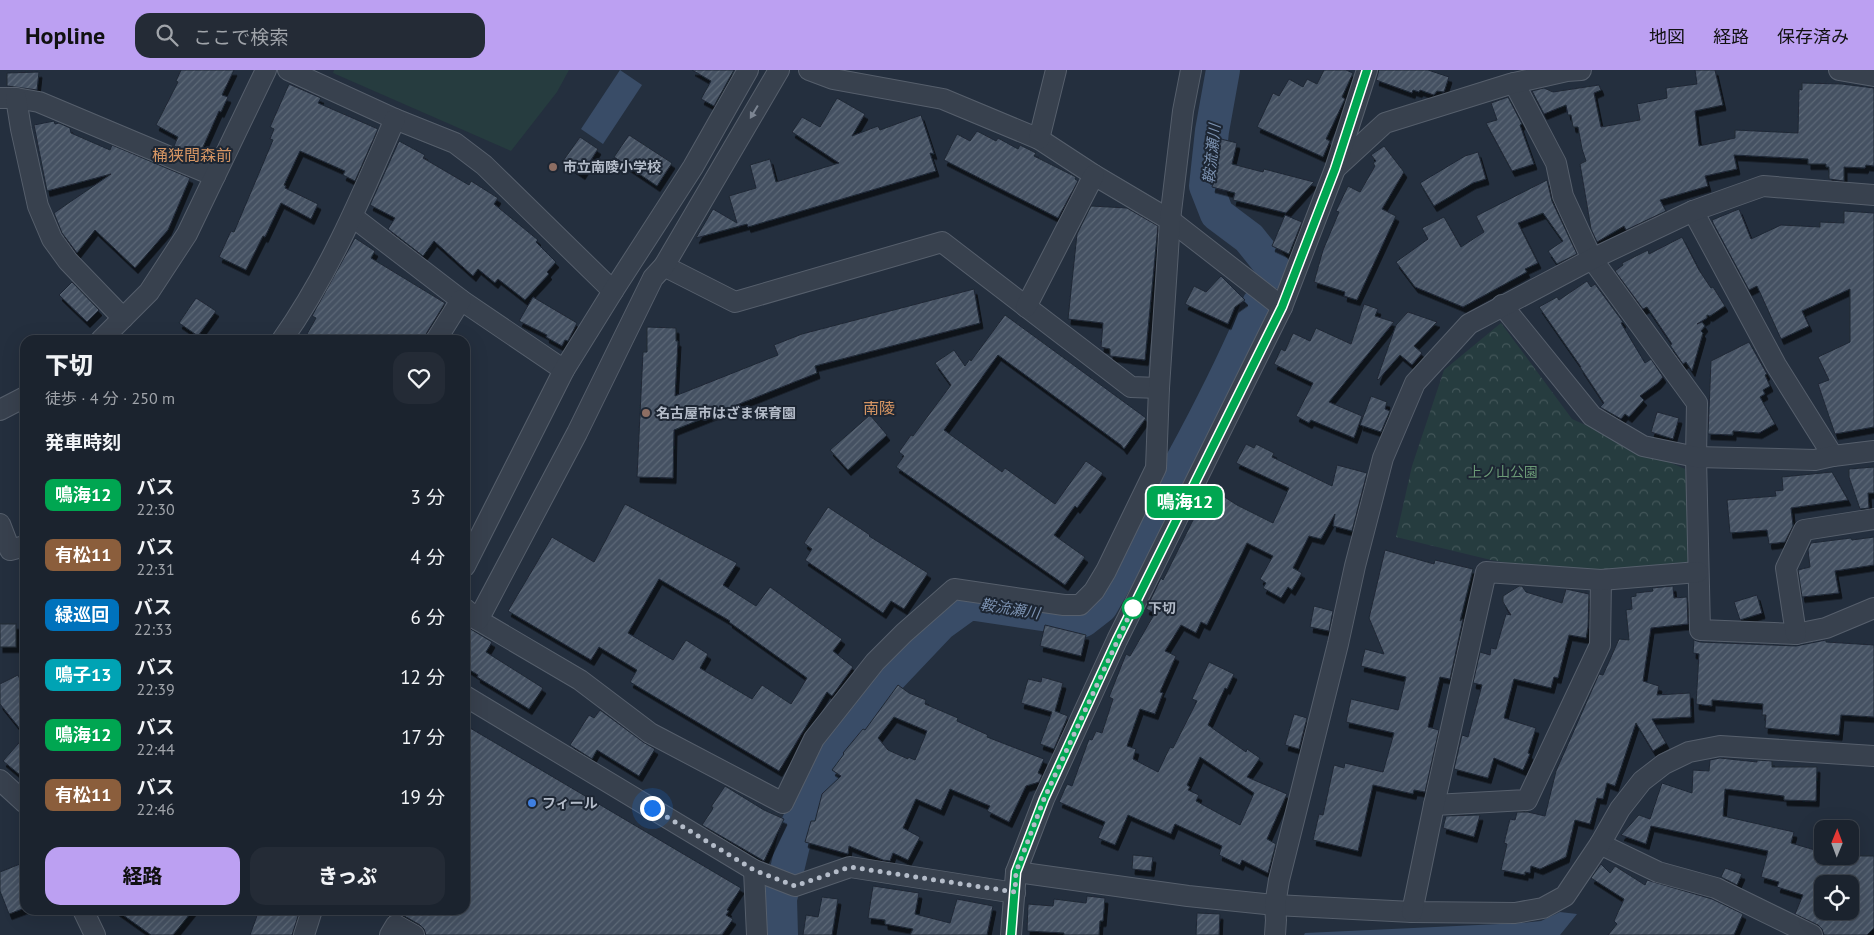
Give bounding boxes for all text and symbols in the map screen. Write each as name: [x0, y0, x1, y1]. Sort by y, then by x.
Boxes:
search box: [135, 13, 485, 58]
text: Hopline: [25, 20, 105, 51]
icon: search: [153, 21, 181, 49]
text: ここで検索: [193, 25, 288, 49]
text: 地図: [1649, 25, 1685, 48]
text: 経路: [1713, 25, 1749, 48]
text: 保存済み: [1777, 25, 1849, 48]
one-way arrow: [750, 105, 759, 119]
water label: 鞍流瀬川: [1199, 121, 1224, 185]
district label: 桶狭間森前: [152, 145, 232, 165]
place label: 市立南陵小学校: [563, 158, 661, 176]
marker: 市立南陵小学校: [547, 161, 559, 173]
text: 下切: [45, 350, 93, 381]
button: heart: [393, 352, 445, 404]
text: 徒歩 · 4 分 · 250 m: [45, 388, 175, 408]
district label: 南陵: [863, 398, 895, 418]
place label: 名古屋市はざま保育園: [656, 404, 796, 422]
marker: 名古屋市はざま保育園: [640, 407, 652, 419]
text: 発車時刻: [45, 430, 121, 454]
park label: 上ノ山公園: [1468, 463, 1538, 481]
text: バス: [136, 475, 174, 499]
text: 鳴海12: [55, 483, 111, 506]
text: 3 分: [411, 485, 445, 509]
line badge: 鳴海12: [1150, 486, 1220, 518]
text: 鳴海12: [1157, 490, 1213, 513]
text: 22:30: [136, 499, 175, 519]
text: バス: [136, 535, 174, 559]
text: 有松11: [55, 543, 111, 566]
text: 4 分: [411, 545, 445, 569]
text: 22:31: [136, 559, 175, 579]
water label: 鞍流瀬川: [979, 594, 1043, 623]
text: バス: [134, 595, 172, 619]
marker: 下切: [1122, 597, 1144, 619]
place label: 下切: [1148, 599, 1176, 617]
text: 緑巡回: [55, 603, 109, 626]
text: 6 分: [411, 605, 445, 629]
text: 22:33: [134, 619, 172, 639]
text: バス: [136, 655, 174, 679]
text: 鳴子13: [55, 663, 111, 686]
text: 12 分: [400, 665, 445, 689]
text: 22:39: [136, 679, 175, 699]
text: バス: [136, 715, 174, 739]
text: 鳴海12: [55, 723, 111, 746]
text: 17 分: [401, 725, 445, 749]
text: 22:44: [136, 739, 175, 759]
text: バス: [136, 775, 174, 799]
text: 有松11: [55, 783, 111, 806]
text: 19 分: [400, 785, 445, 809]
place label: フィール: [542, 794, 598, 812]
your location: [640, 796, 665, 821]
marker: フィール: [526, 797, 538, 809]
text: 22:46: [136, 799, 175, 819]
north arrow: [1814, 820, 1859, 865]
map controls: [1814, 820, 1859, 920]
button: 経路: [45, 847, 240, 905]
button: きっぷ: [250, 847, 445, 905]
button: locate: [1814, 875, 1859, 920]

